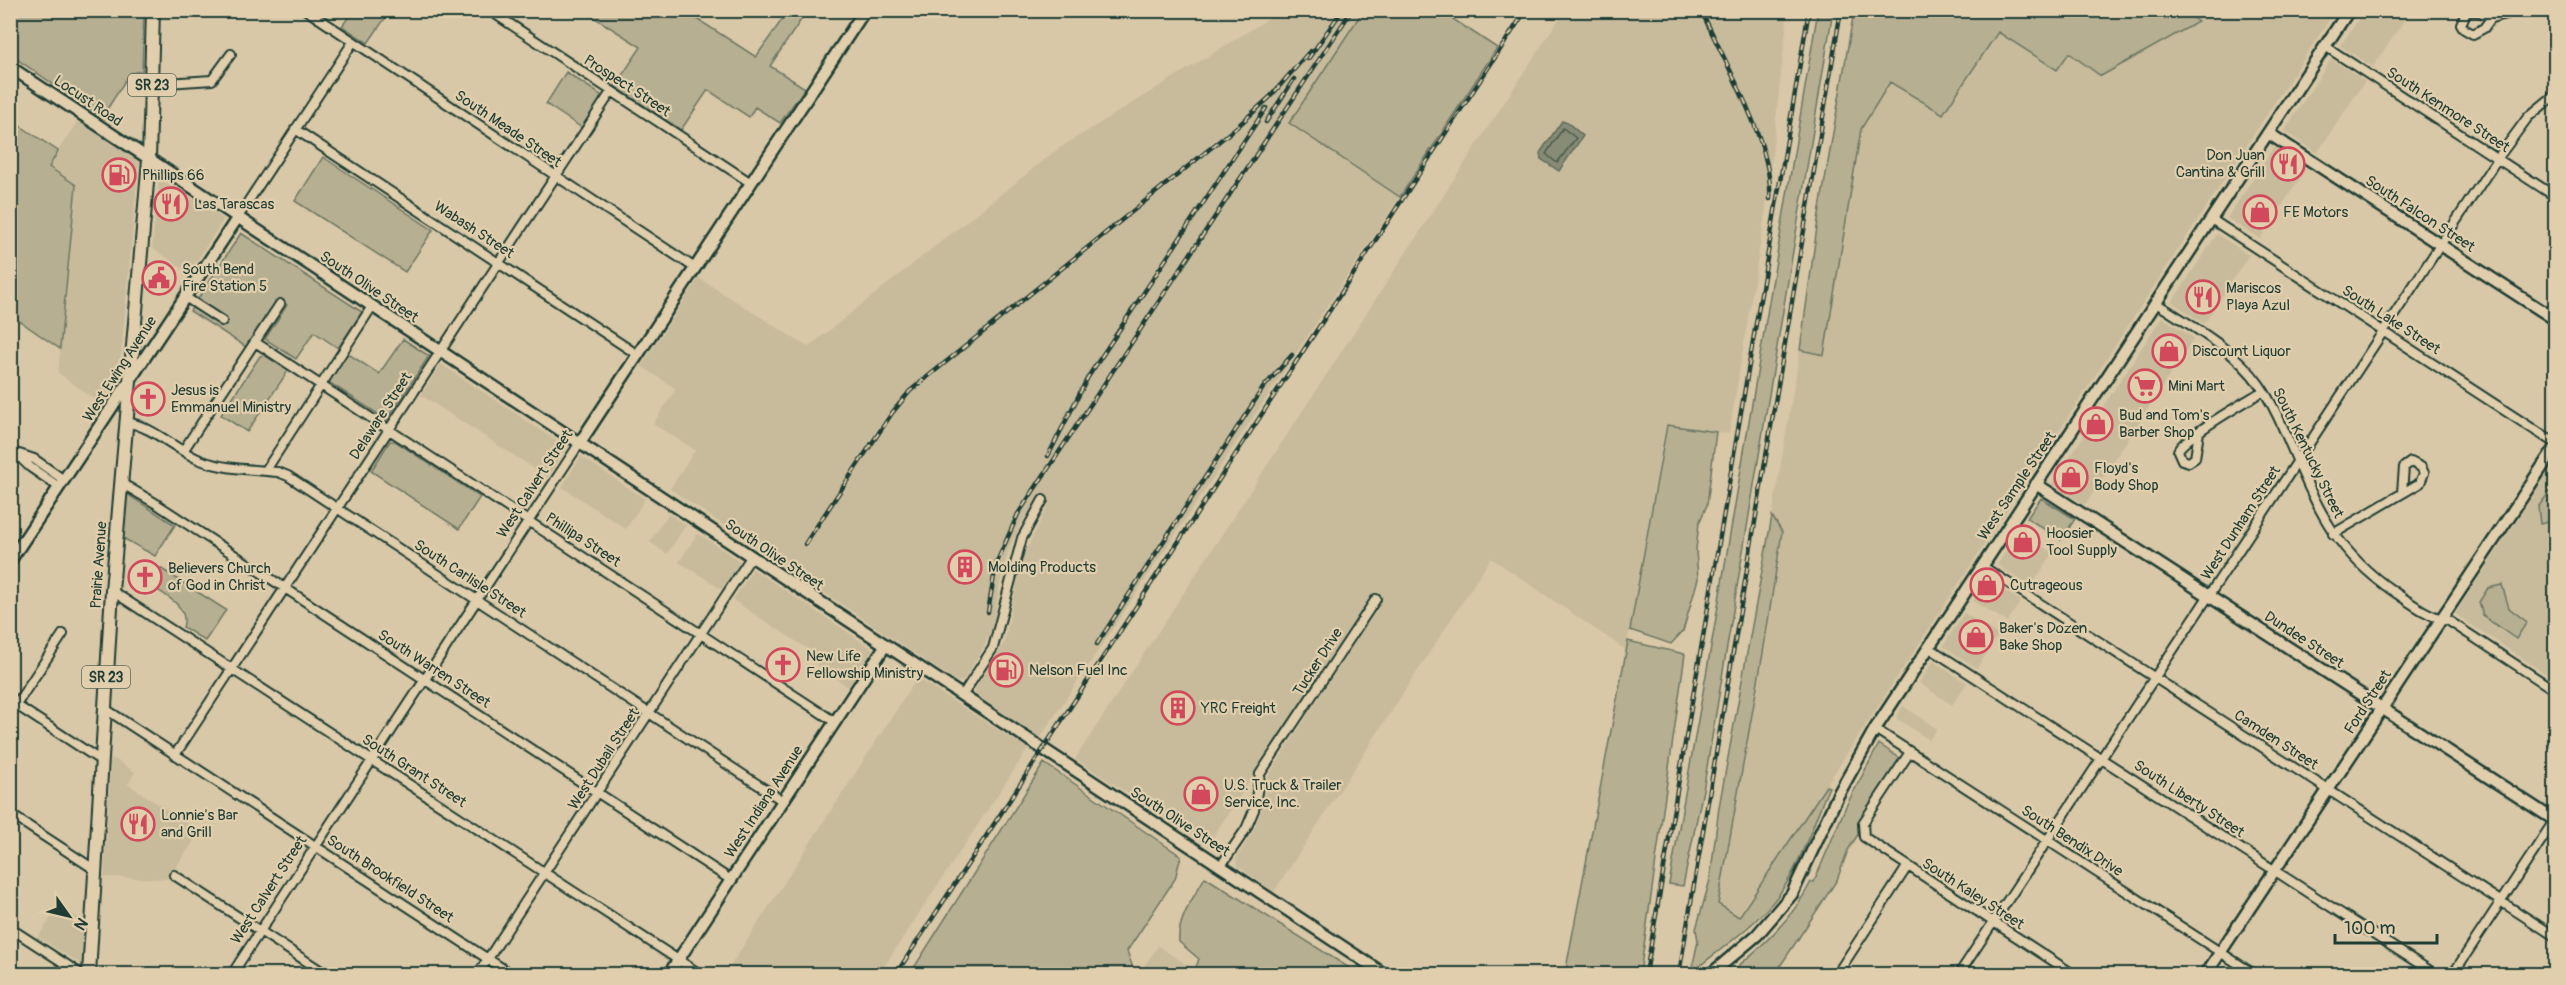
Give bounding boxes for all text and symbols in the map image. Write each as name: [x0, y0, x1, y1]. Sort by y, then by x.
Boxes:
street label: Prospect Street: [580, 51, 675, 122]
street label: South Kenmore Street: [2383, 63, 2514, 157]
street label: Locust Road: [50, 71, 126, 131]
road number: SR 23: [128, 74, 176, 96]
street label: South Meade Street: [451, 86, 566, 172]
place label: Don Juan Cantina & Grill: [2176, 146, 2265, 182]
restaurant icon: Don Juan Cantina & Grill: [2270, 146, 2306, 182]
fuel station icon: Phillips 66: [101, 157, 137, 193]
place label: Phillips 66: [142, 166, 204, 185]
street label: South Falcon Street: [2361, 171, 2479, 257]
restaurant icon: Las Tarascas: [153, 186, 189, 222]
shop icon: FE Motors: [2242, 194, 2278, 230]
place label: Las Tarascas: [194, 195, 274, 214]
street label: Wabash Street: [430, 197, 518, 263]
place label: FE Motors: [2283, 203, 2348, 222]
street label: South Olive Street: [316, 247, 423, 328]
public building icon: South Bend Fire Station 5: [141, 260, 177, 296]
place label: South Bend Fire Station 5: [182, 260, 267, 296]
restaurant icon: Mariscos Playa Azul: [2185, 279, 2221, 315]
place label: Mariscos Playa Azul: [2226, 279, 2290, 315]
street label: South Lake Street: [2338, 281, 2445, 359]
street label: West Ewing Avenue: [79, 312, 162, 425]
shop icon: Discount Liquor: [2151, 333, 2187, 369]
place label: Discount Liquor: [2192, 342, 2291, 361]
street label: Delaware Street: [346, 368, 417, 463]
supermarket icon: Mini Mart: [2127, 368, 2163, 404]
place label: Mini Mart: [2168, 377, 2226, 396]
church icon: Jesus is Emmanuel Ministry: [130, 381, 166, 417]
place label: Jesus is Emmanuel Ministry: [171, 381, 292, 417]
street label: South Kentucky Street: [2268, 385, 2348, 522]
shop icon: Bud and Tom's Barber Shop: [2078, 406, 2114, 442]
place label: Bud and Tom's Barber Shop: [2119, 406, 2210, 442]
street label: West Calvert Street: [493, 425, 578, 542]
street label: West Sample Street: [1974, 427, 2061, 544]
shop icon: Floyd's Body Shop: [2053, 459, 2089, 495]
place label: Floyd's Body Shop: [2094, 459, 2159, 495]
street label: West Dunham Street: [2197, 461, 2286, 584]
street label: Phillipa Street: [542, 509, 625, 572]
street label: South Olive Street: [721, 515, 828, 596]
street label: Prairie Avenue: [86, 520, 112, 609]
shop icon: Hoosier Tool Supply: [2005, 524, 2041, 560]
place label: Hoosier Tool Supply: [2046, 524, 2118, 560]
street label: South Carlisle Street: [410, 536, 531, 623]
building icon: Molding Products: [947, 549, 983, 585]
place label: Molding Products: [988, 558, 1096, 577]
church icon: Believers Church of God in Christ: [127, 559, 163, 595]
place label: Believers Church of God in Christ: [168, 559, 271, 595]
shop icon: Cutrageous: [1969, 567, 2005, 603]
place label: Cutrageous: [2010, 576, 2083, 595]
street label: Dundee Street: [2261, 607, 2348, 673]
shop icon: Baker's Dozen Bake Shop: [1958, 619, 1994, 655]
place label: Baker's Dozen Bake Shop: [1999, 619, 2087, 655]
street label: Tucker Drive: [1289, 624, 1347, 700]
street label: South Warren Street: [374, 626, 495, 713]
church icon: New Life Fellowship Ministry: [765, 647, 801, 683]
place label: New Life Fellowship Ministry: [806, 647, 924, 683]
fuel station icon: Nelson Fuel Inc: [988, 652, 1024, 688]
place label: Nelson Fuel Inc: [1029, 661, 1128, 680]
road number: SR 23: [82, 666, 130, 688]
street label: Ford Street: [2340, 666, 2396, 738]
building icon: YRC Freight: [1160, 690, 1196, 726]
place label: YRC Freight: [1200, 699, 1277, 718]
street label: West Dubail Street: [564, 704, 644, 813]
street label: Camden Street: [2230, 706, 2322, 775]
street label: South Grant Street: [358, 730, 471, 812]
street label: West Indiana Avenue: [721, 742, 808, 862]
street label: South Liberty Street: [2130, 756, 2249, 842]
shop icon: U.S. Truck & Trailer Service, Inc.: [1183, 776, 1219, 812]
place label: U.S. Truck & Trailer Service, Inc.: [1224, 776, 1342, 812]
street label: South Olive Street: [1127, 783, 1234, 862]
street label: South Bendix Drive: [2018, 801, 2127, 881]
restaurant icon: Lonnie's Bar and Grill: [120, 806, 156, 842]
place label: Lonnie's Bar and Grill: [161, 806, 239, 842]
street label: West Calvert Street: [227, 831, 312, 948]
street label: South Brookfield Street: [323, 831, 458, 928]
street label: South Kaley Street: [1918, 854, 2028, 935]
north arrow: [39, 886, 99, 946]
scale bar: [2335, 907, 2437, 945]
text: N: [69, 914, 92, 934]
text: 100 m: [2344, 917, 2396, 940]

